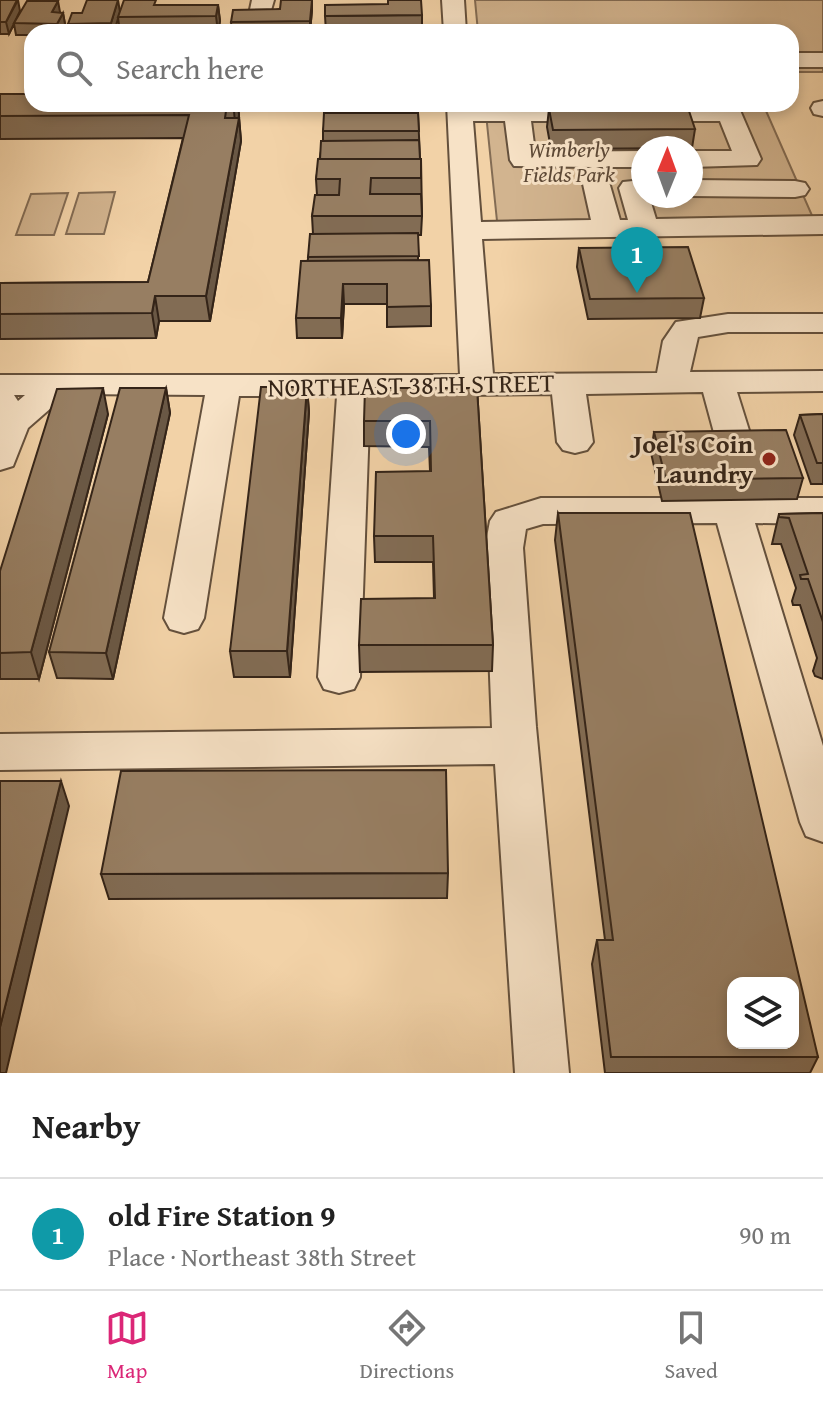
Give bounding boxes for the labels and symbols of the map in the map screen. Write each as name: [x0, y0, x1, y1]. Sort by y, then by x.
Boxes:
park label: Wimberly Fields Park: [522, 133, 616, 190]
north arrow: [631, 136, 703, 208]
pin: 1: [611, 227, 663, 293]
street label: NORTHEAST 38TH STREET: [267, 362, 555, 406]
your location: [386, 414, 426, 454]
place label: Joel's Coin Laundry: [629, 424, 754, 493]
marker: Joel's Coin Laundry: [760, 450, 778, 468]

